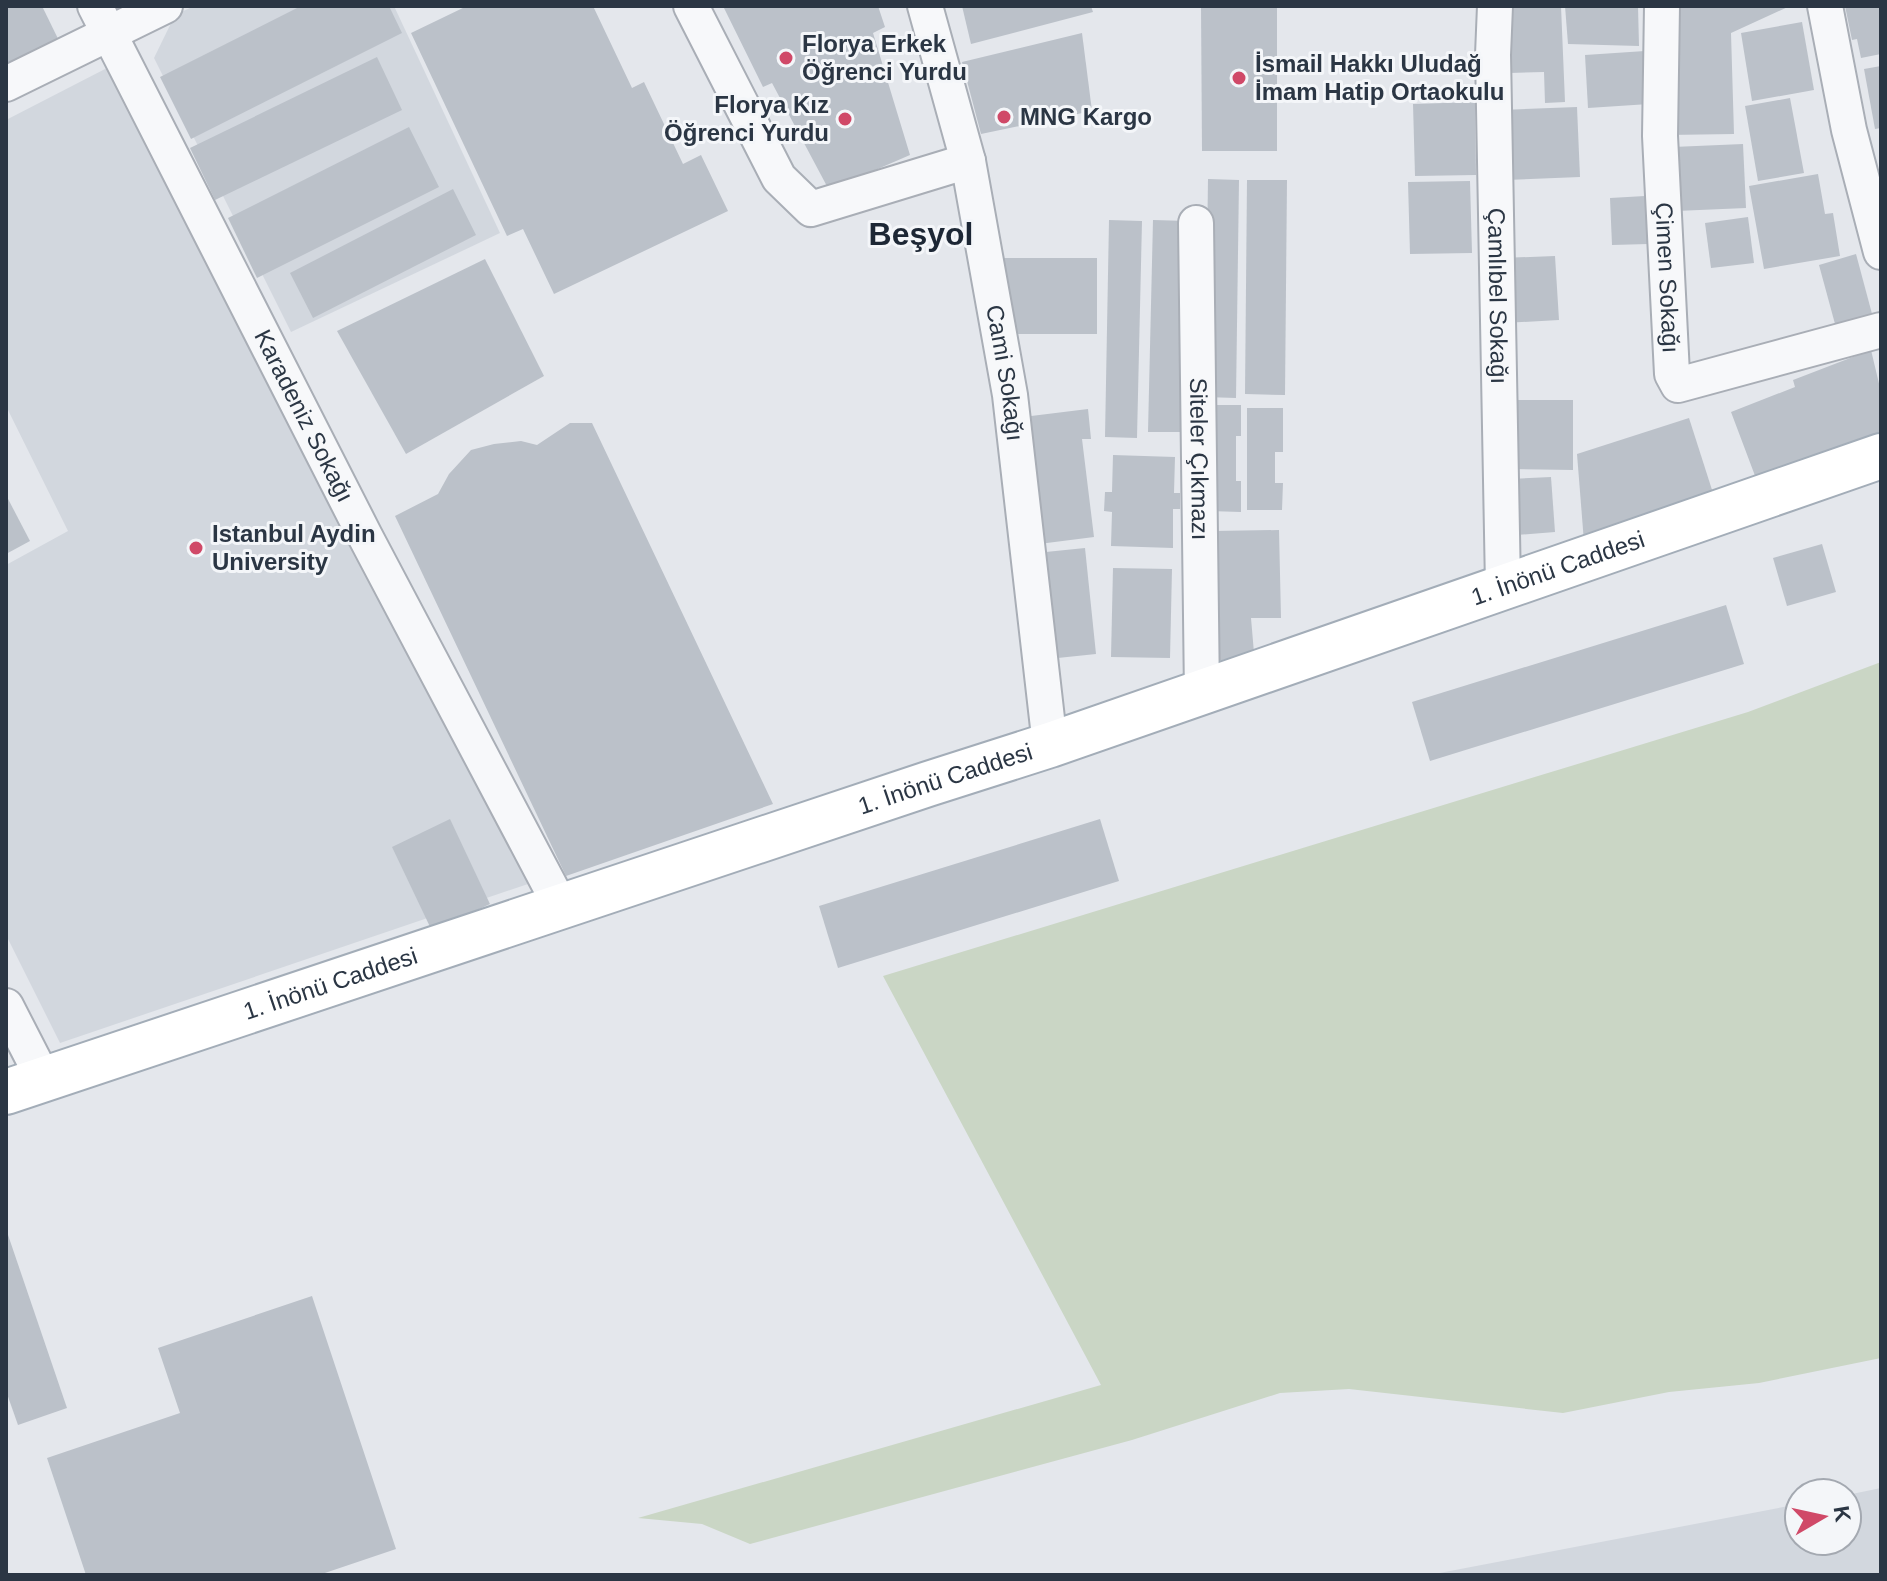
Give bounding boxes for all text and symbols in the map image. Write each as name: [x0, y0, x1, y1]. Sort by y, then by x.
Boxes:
place label: Florya Erkek Öğrenci Yurdu: [802, 30, 967, 85]
marker: Florya Erkek Öğrenci Yurdu: [777, 49, 795, 67]
place label: İsmail Hakkı Uludağ İmam Hatip Ortaokulu: [1255, 50, 1504, 105]
marker: İsmail Hakkı Uludağ İmam Hatip Ortaokulu: [1230, 69, 1248, 87]
place label: Florya Kız Öğrenci Yurdu: [664, 91, 829, 146]
place label: MNG Kargo: [1020, 103, 1152, 130]
marker: MNG Kargo: [995, 108, 1013, 126]
marker: Florya Kız Öğrenci Yurdu: [836, 110, 854, 128]
street label: Çimen Sokağı: [1650, 202, 1685, 354]
street label: Çamlıbel Sokağı: [1483, 208, 1513, 384]
district label: Beşyol: [869, 216, 973, 252]
street label: Cami Sokağı: [981, 303, 1029, 442]
street label: Karadeniz Sokağı: [249, 325, 359, 506]
street label: Siteler Çıkmazı: [1185, 377, 1214, 541]
place label: Istanbul Aydin University: [212, 520, 376, 575]
street label: 1. İnönü Caddesi: [1468, 525, 1648, 610]
marker: Istanbul Aydin University: [187, 539, 205, 557]
street label: 1. İnönü Caddesi: [854, 738, 1036, 819]
street label: 1. İnönü Caddesi: [240, 942, 421, 1025]
north arrow: [1783, 1477, 1863, 1557]
text: K: [1829, 1504, 1856, 1524]

